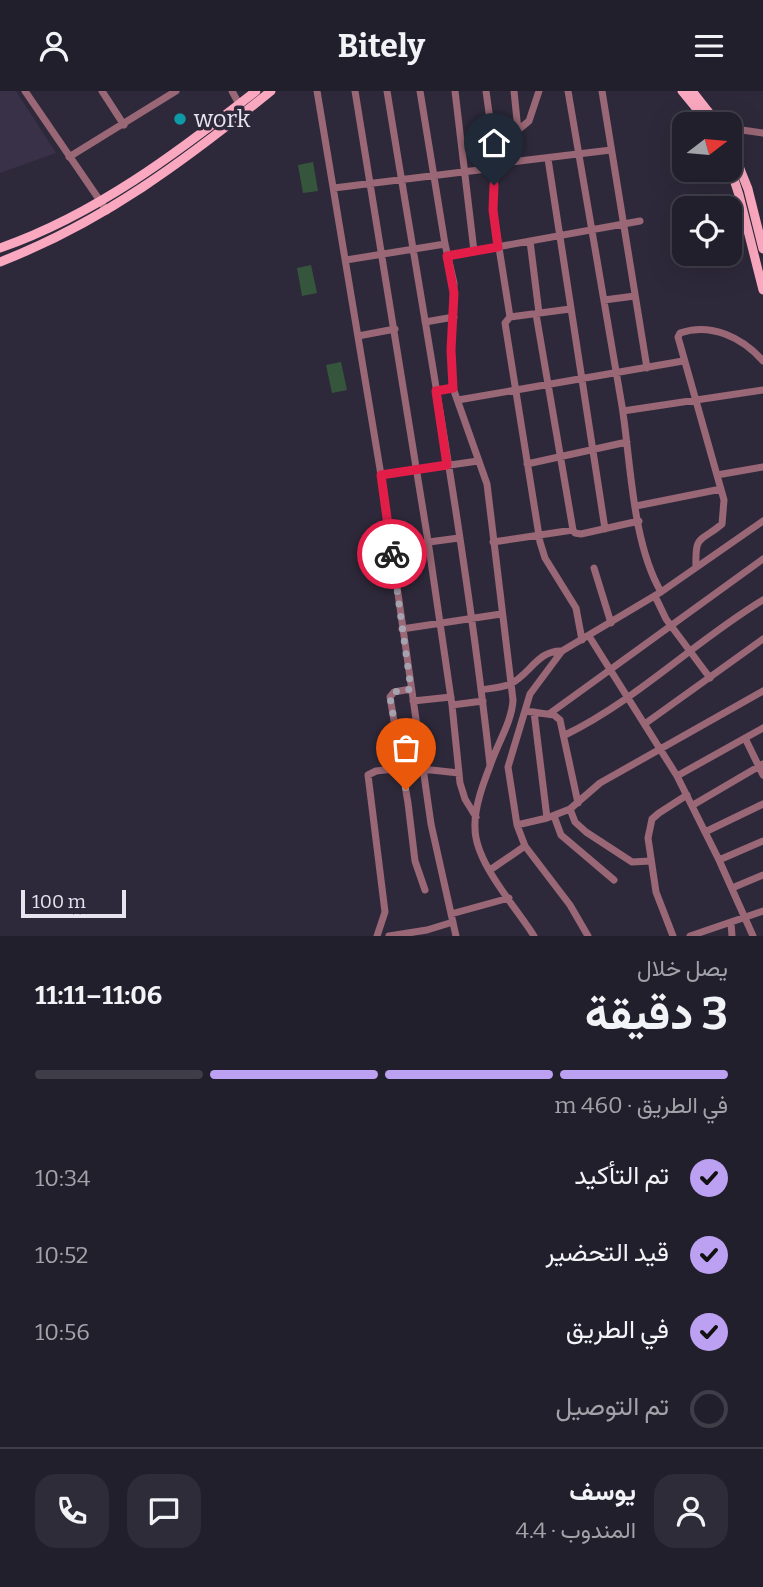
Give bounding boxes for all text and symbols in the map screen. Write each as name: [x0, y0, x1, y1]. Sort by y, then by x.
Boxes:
icon: person: [35, 27, 73, 65]
text: Bitely: [338, 27, 425, 65]
icon: menu: [690, 27, 728, 65]
place label: work: [193, 105, 251, 133]
marker: work: [172, 111, 188, 127]
north arrow: [672, 112, 742, 182]
map controls: [672, 112, 742, 266]
pin: [464, 113, 524, 185]
icon: home: [475, 124, 513, 162]
button: locate: [672, 196, 742, 266]
courier: [357, 519, 427, 589]
icon: bike: [373, 535, 411, 573]
pin: [376, 718, 436, 790]
icon: bag: [387, 729, 425, 767]
scale bar: [21, 887, 126, 919]
text: 100 m: [32, 890, 86, 913]
text: يصل خلال: [637, 954, 728, 982]
text: 11:06–11:11: [35, 980, 162, 1011]
text: 3 دقيقة: [585, 986, 728, 1041]
text: في الطريق · 460 m: [554, 1091, 728, 1119]
icon: check: [690, 1159, 728, 1197]
text: تم التأكيد: [574, 1160, 669, 1191]
text: 10:34: [35, 1164, 90, 1192]
icon: check: [690, 1236, 728, 1274]
text: قيد التحضير: [545, 1237, 669, 1268]
text: 10:52: [35, 1241, 88, 1269]
icon: check: [690, 1313, 728, 1351]
text: في الطريق: [566, 1314, 669, 1345]
text: 10:56: [35, 1318, 90, 1346]
text: تم التوصيل: [555, 1391, 669, 1422]
button: phone: [35, 1474, 109, 1548]
button: chat: [127, 1474, 201, 1548]
button: person: [654, 1474, 728, 1548]
text: يوسف: [569, 1476, 636, 1507]
text: المندوب · 4.4: [515, 1516, 636, 1544]

